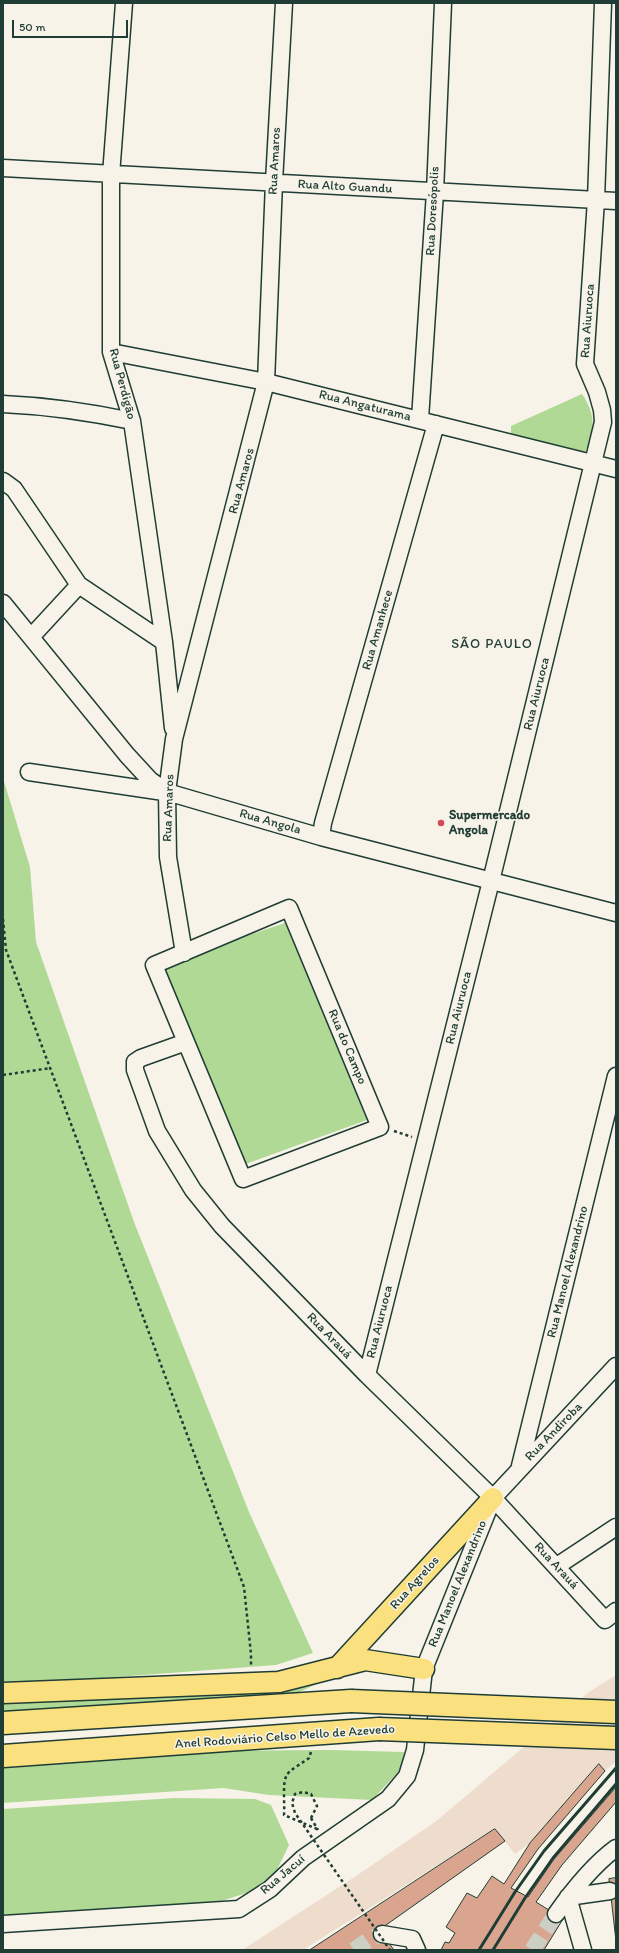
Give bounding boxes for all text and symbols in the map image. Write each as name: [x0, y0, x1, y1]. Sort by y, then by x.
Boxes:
scale bar: [14, 12, 130, 38]
text: 50 m: [19, 20, 45, 34]
street label: Rua Amaros: [265, 127, 285, 195]
street label: Rua Doresópolis: [423, 166, 443, 256]
street label: Rua Alto Guandu: [297, 177, 393, 197]
street label: Rua Aiuruoca: [578, 283, 598, 359]
street label: Rua Perdigão: [105, 347, 139, 421]
street label: Rua Angaturama: [317, 387, 413, 425]
street label: Rua Amaros: [226, 446, 258, 516]
street label: Rua Amanhece: [359, 588, 397, 672]
district label: SÃO PAULO: [451, 636, 533, 652]
street label: Rua Aiuruoca: [520, 656, 554, 732]
street label: Rua Amaros: [160, 774, 178, 842]
street label: Rua Angola: [237, 806, 303, 838]
place label: Supermercado Angola: [449, 808, 530, 839]
marker: Supermercado Angola: [436, 818, 446, 828]
street label: Rua Aiuruoca: [442, 970, 476, 1046]
street label: Rua do Campo: [324, 1007, 370, 1087]
street label: Rua Manoel Alexandrino: [544, 1204, 592, 1340]
street label: Rua Aiuruoca: [363, 1284, 397, 1360]
street label: Rua Arauá: [303, 1310, 355, 1362]
street label: Rua Andiroba: [522, 1399, 586, 1465]
street label: Rua Manoel Alexandrino: [425, 1518, 491, 1650]
street label: Rua Arauá: [530, 1539, 582, 1593]
street label: Rua Agrelos: [387, 1553, 443, 1613]
street label: Anel Rodoviário Celso Mello de Azevedo: [175, 1722, 395, 1752]
street label: Rua Jacuí: [257, 1852, 309, 1898]

